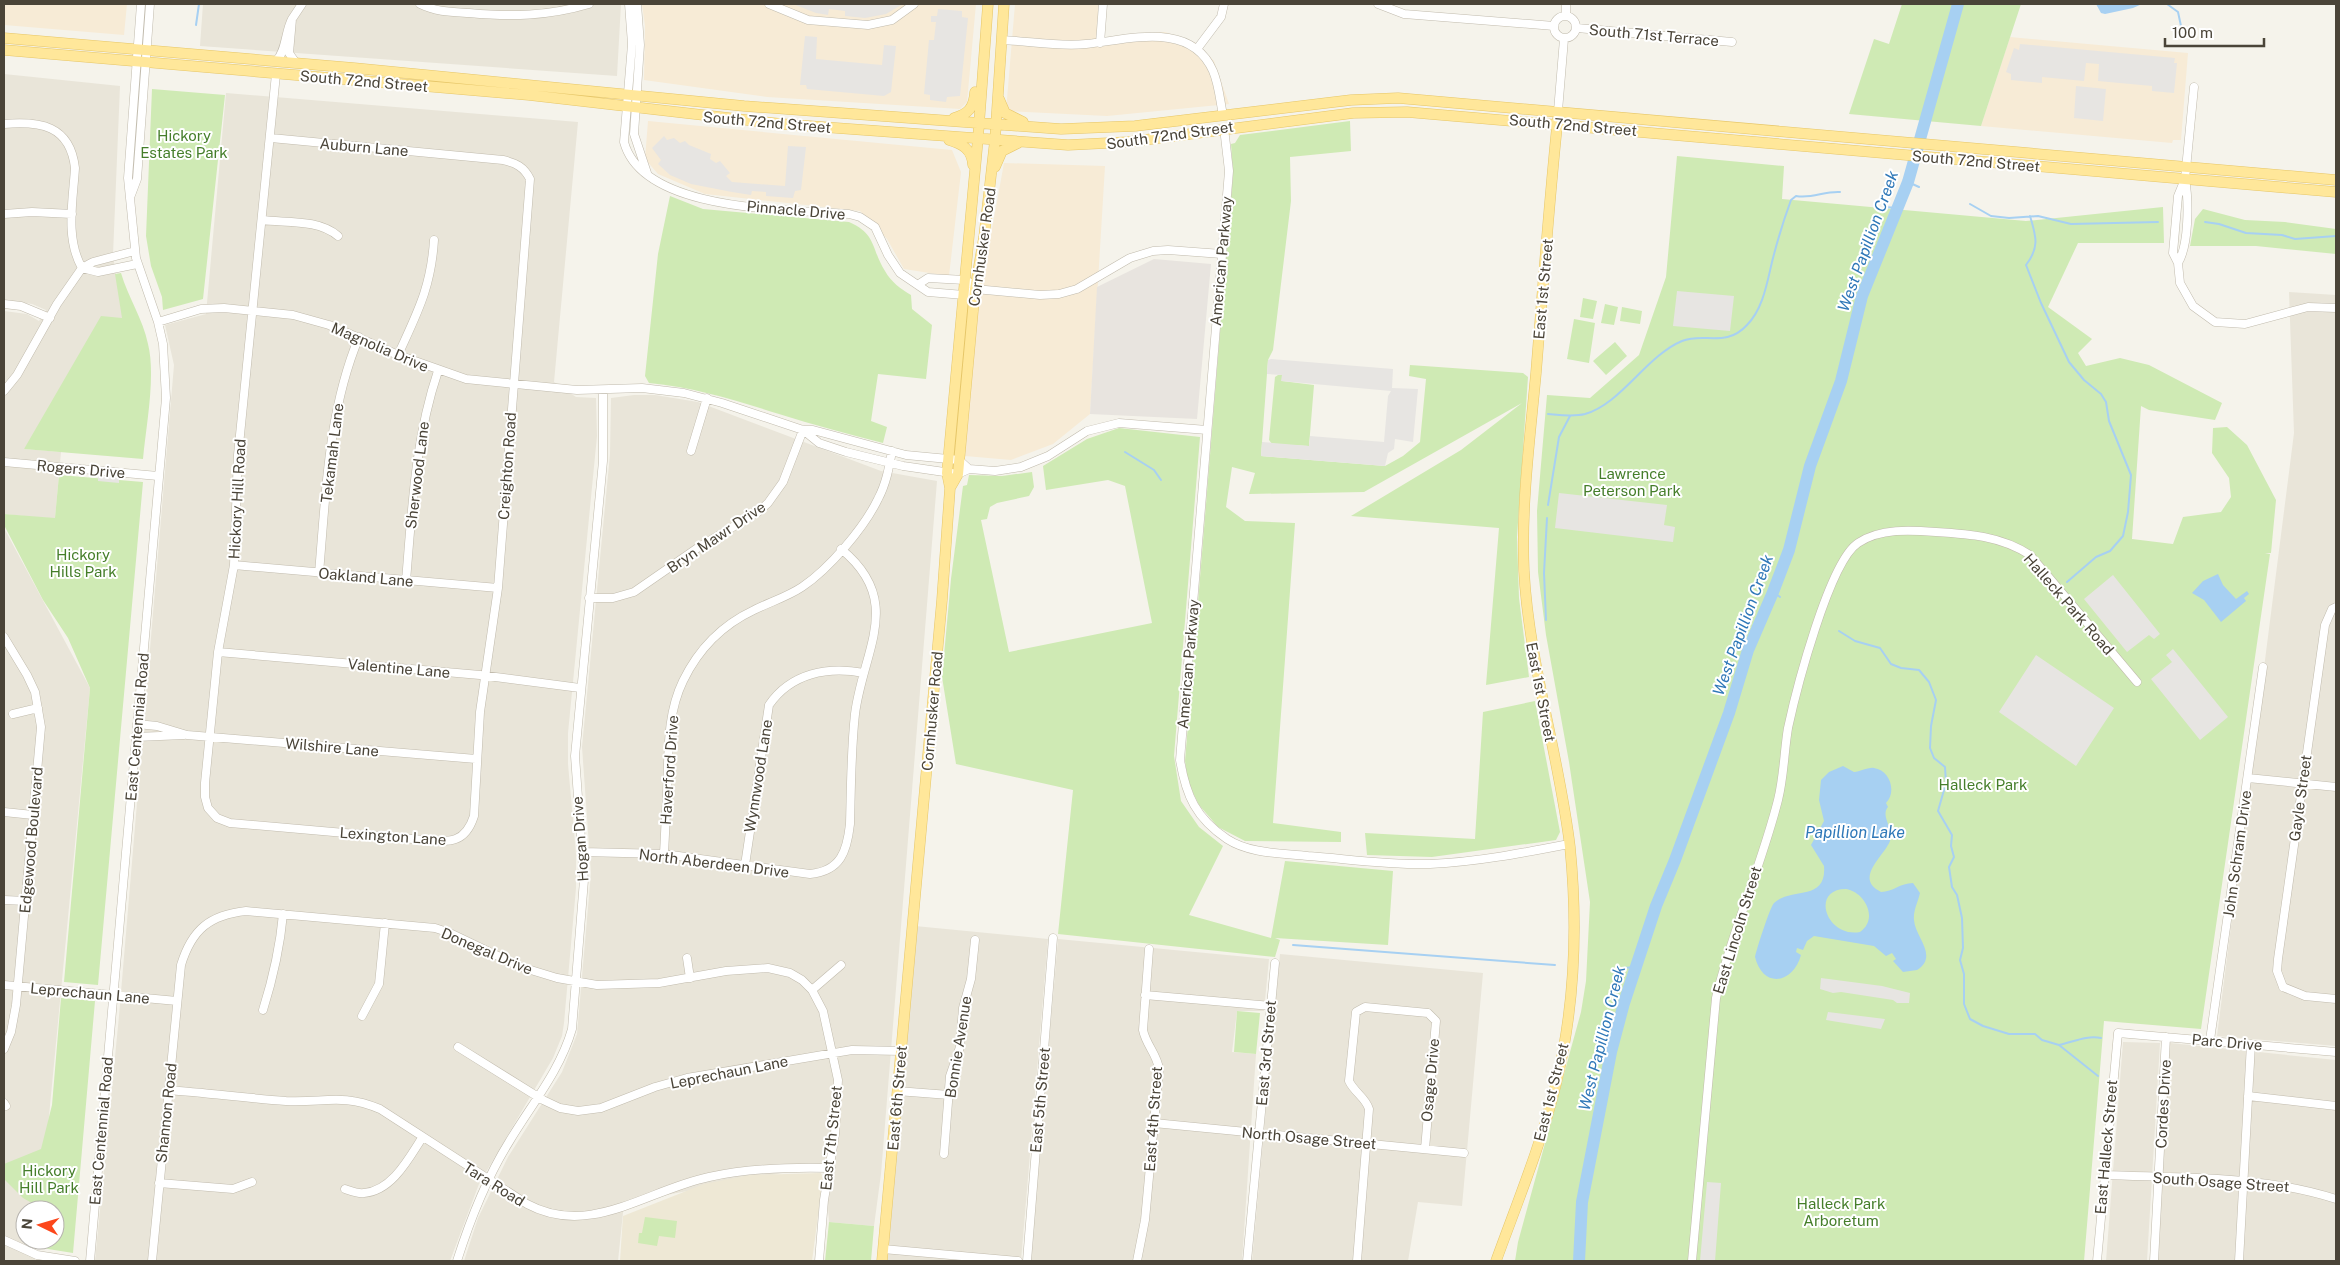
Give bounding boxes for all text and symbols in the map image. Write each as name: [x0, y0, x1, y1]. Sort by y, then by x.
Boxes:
scale bar: [2165, 15, 2264, 47]
street label: South 71st Terrace: [1588, 21, 1720, 49]
text: 100 m: [2172, 24, 2213, 41]
street label: South 72nd Street: [299, 67, 429, 95]
street label: South 72nd Street: [702, 108, 832, 136]
street label: South 72nd Street: [1508, 111, 1638, 139]
street label: South 72nd Street: [1105, 118, 1235, 152]
park label: Hickory Estates Park: [140, 127, 228, 161]
street label: Auburn Lane: [319, 135, 409, 159]
street label: South 72nd Street: [1911, 147, 2041, 175]
water label: West Papillion Creek: [1834, 168, 1902, 314]
street label: Cornhusker Road: [965, 186, 999, 308]
street label: American Parkway: [1207, 195, 1235, 327]
street label: Pinnacle Drive: [746, 197, 846, 223]
street label: East 1st Street: [1530, 238, 1556, 340]
street label: Magnolia Drive: [329, 319, 431, 375]
street label: Tekamah Lane: [317, 402, 347, 504]
street label: Creighton Road: [495, 412, 519, 520]
street label: Sherwood Lane: [402, 420, 432, 530]
street label: Hickory Hill Road: [225, 438, 249, 560]
street label: Rogers Drive: [36, 457, 126, 481]
park label: Lawrence Peterson Park: [1583, 465, 1681, 499]
street label: Bryn Mawr Drive: [664, 498, 768, 576]
park label: Hickory Hills Park: [49, 546, 117, 580]
street label: Halleck Park Road: [2021, 550, 2117, 658]
water label: West Papillion Creek: [1709, 552, 1777, 698]
street label: Oakland Lane: [318, 564, 414, 590]
street label: American Parkway: [1174, 598, 1202, 730]
street label: East 1st Street: [1523, 641, 1559, 743]
street label: Cornhusker Road: [918, 651, 946, 771]
street label: East Centennial Road: [122, 652, 152, 802]
street label: Valentine Lane: [347, 655, 451, 681]
street label: Haverford Drive: [657, 715, 681, 825]
street label: Wynnwood Lane: [741, 718, 775, 834]
street label: Wilshire Lane: [284, 734, 380, 760]
street label: Gayle Street: [2286, 754, 2315, 842]
street label: Edgewood Boulevard: [16, 766, 46, 914]
park label: Halleck Park: [1939, 776, 2027, 793]
street label: John Schram Drive: [2220, 789, 2254, 919]
street label: Hogan Drive: [569, 796, 591, 882]
water label: Papillion Lake: [1805, 823, 1905, 842]
street label: Lexington Lane: [339, 824, 447, 848]
street label: North Aberdeen Drive: [638, 845, 790, 881]
street label: East Lincoln Street: [1709, 864, 1765, 996]
street label: Donegal Drive: [439, 924, 535, 978]
water label: West Papillion Creek: [1575, 963, 1629, 1112]
street label: Leprechaun Lane: [29, 979, 151, 1007]
street label: Bonnie Avenue: [942, 995, 974, 1099]
street label: East 3rd Street: [1253, 999, 1279, 1107]
street label: Parc Drive: [2191, 1030, 2263, 1054]
street label: Osage Drive: [1418, 1037, 1442, 1123]
street label: East 1st Street: [1531, 1041, 1572, 1143]
street label: East 6th Street: [884, 1044, 910, 1151]
street label: East 5th Street: [1027, 1046, 1053, 1153]
street label: Leprechaun Lane: [668, 1052, 790, 1092]
street label: East Centennial Road: [86, 1056, 116, 1206]
street label: Cordes Drive: [2152, 1059, 2174, 1149]
street label: Shannon Road: [152, 1062, 180, 1164]
street label: East 4th Street: [1141, 1066, 1165, 1172]
street label: East Halleck Street: [2092, 1079, 2120, 1215]
street label: East 7th Street: [817, 1085, 845, 1191]
street label: North Osage Street: [1241, 1124, 1377, 1152]
street label: Tara Road: [460, 1158, 528, 1210]
park label: Hickory Hill Park: [19, 1162, 79, 1196]
street label: South Osage Street: [2152, 1169, 2290, 1195]
park label: Halleck Park Arboretum: [1797, 1195, 1885, 1229]
north arrow: [15, 1200, 65, 1250]
text: N: [19, 1218, 35, 1230]

